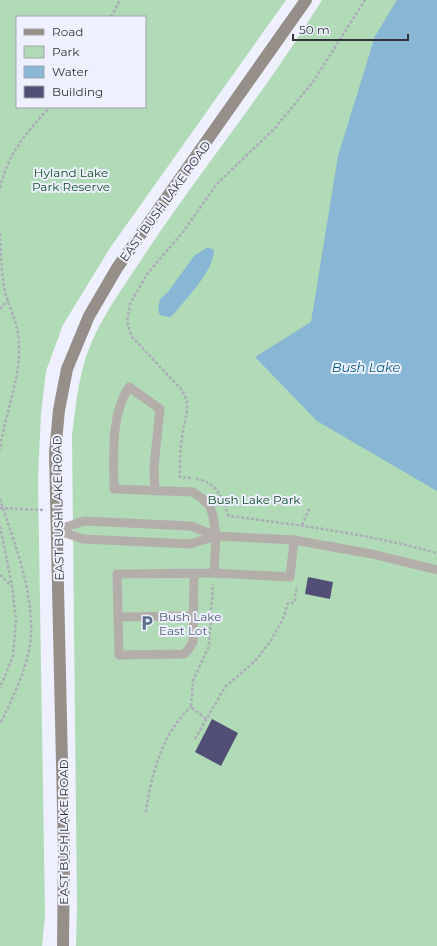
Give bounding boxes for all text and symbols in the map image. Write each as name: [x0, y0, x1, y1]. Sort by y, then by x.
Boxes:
legend: [16, 16, 146, 108]
scale bar: [293, 16, 408, 42]
text: 50 m: [299, 22, 330, 37]
text: Road: [52, 24, 83, 39]
text: Park: [52, 44, 80, 59]
text: Water: [52, 64, 89, 79]
text: Building: [52, 84, 103, 99]
street label: EAST BUSH LAKE ROAD: [116, 138, 214, 264]
park label: Hyland Lake Park Reserve: [32, 165, 110, 194]
water label: Bush Lake: [332, 359, 401, 375]
street label: EAST BUSH LAKE ROAD: [49, 435, 67, 581]
park label: Bush Lake Park: [207, 492, 301, 507]
place label: Bush Lake East Lot: [159, 609, 222, 638]
parking icon: Bush Lake East Lot: [138, 614, 156, 632]
street label: EAST BUSH LAKE ROAD: [56, 759, 71, 905]

